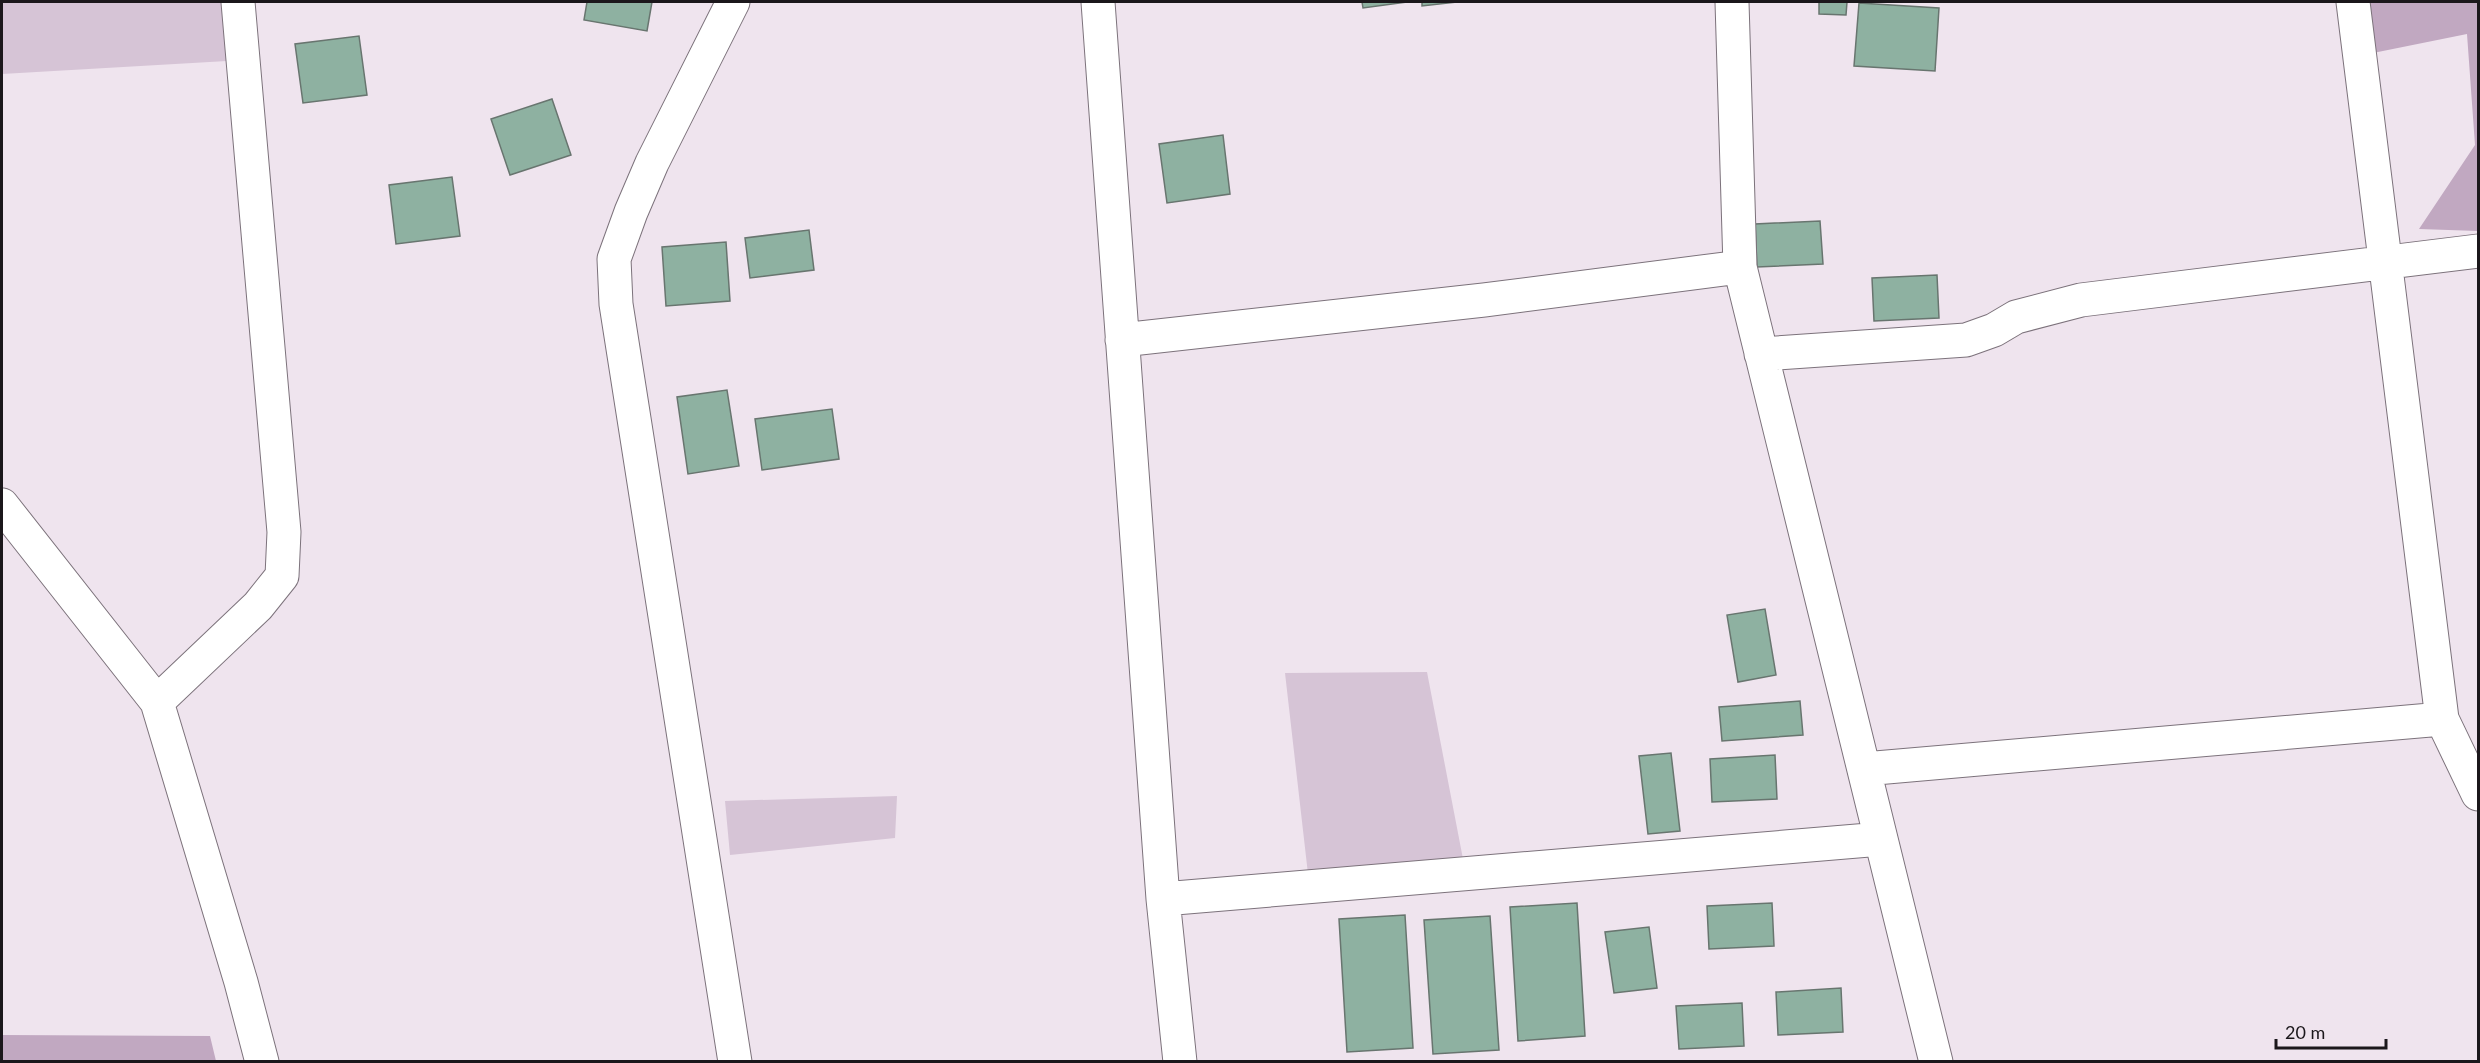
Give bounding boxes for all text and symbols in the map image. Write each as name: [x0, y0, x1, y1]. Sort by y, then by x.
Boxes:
scale bar: [2276, 1012, 2386, 1050]
text: 20 m: [2285, 1021, 2325, 1043]

